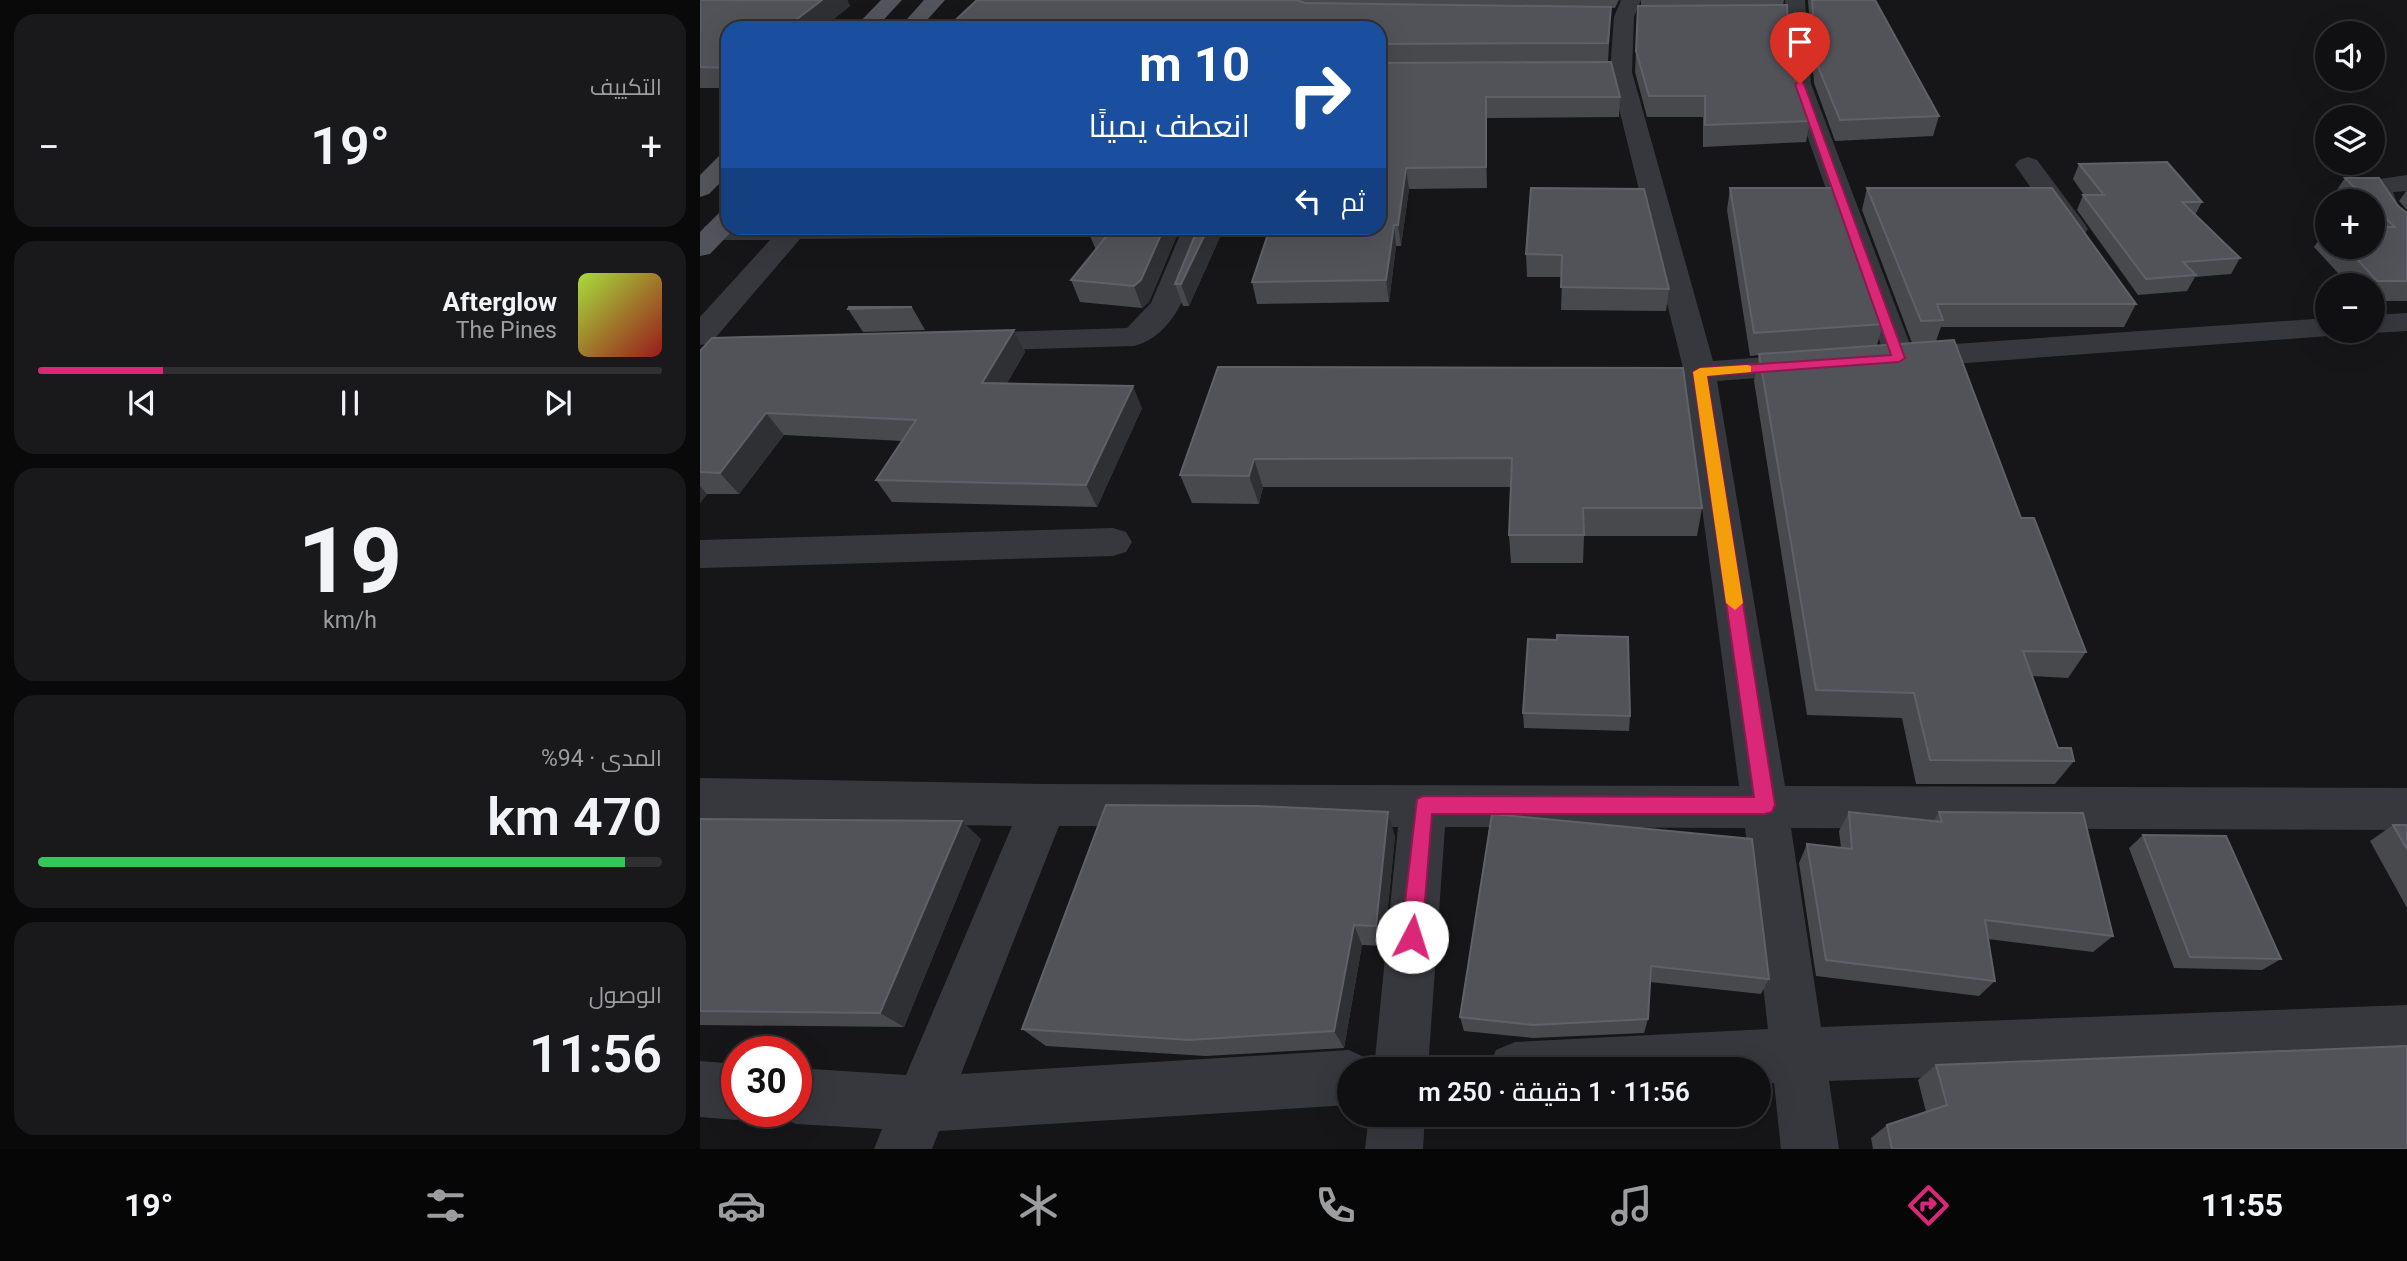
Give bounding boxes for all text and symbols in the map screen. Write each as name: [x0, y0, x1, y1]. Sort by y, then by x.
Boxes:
pin: [1770, 12.0, 1830, 84]
map controls: [2315, 21, 2385, 343]
button: sound: [2315, 21, 2385, 91]
icon: arrive: [1781, 23, 1819, 61]
text: 10 m: [1139, 36, 1250, 93]
icon: right: [1274, 49, 1365, 140]
text: التكييف: [590, 74, 662, 101]
button: layers: [2315, 105, 2385, 175]
text: انعطف يمينًا: [1088, 107, 1250, 145]
text: 19°: [310, 116, 390, 177]
text: −: [38, 125, 60, 169]
text: +: [640, 125, 662, 169]
icon: left: [1289, 182, 1327, 220]
text: ثم: [1341, 187, 1365, 217]
button: +: [2315, 189, 2385, 259]
button: −: [2315, 273, 2385, 343]
text: Afterglow: [443, 287, 557, 317]
text: The Pines: [456, 317, 557, 344]
icon: previous: [123, 384, 161, 422]
icon: pause: [331, 384, 369, 422]
icon: next: [539, 384, 577, 422]
text: 19: [298, 508, 402, 614]
text: km/h: [323, 607, 377, 634]
text: المدى · 94%: [541, 745, 662, 772]
text: 470 km: [487, 787, 662, 848]
position arrow: [1375, 900, 1449, 974]
text: الوصول: [589, 982, 662, 1009]
text: 11:56: [529, 1024, 662, 1085]
speed limit sign: 30: [721, 1036, 812, 1127]
text: 11:56 · 1 دقيقة · 250 m: [1418, 1077, 1690, 1107]
icon: filters: [421, 1181, 470, 1230]
icon: car: [717, 1181, 766, 1230]
icon: climate: [1014, 1181, 1063, 1230]
icon: phone: [1311, 1181, 1360, 1230]
icon: music: [1607, 1181, 1656, 1230]
icon: directions: [1904, 1181, 1953, 1230]
text: 19°: [124, 1186, 173, 1224]
text: 11:55: [2201, 1186, 2283, 1224]

